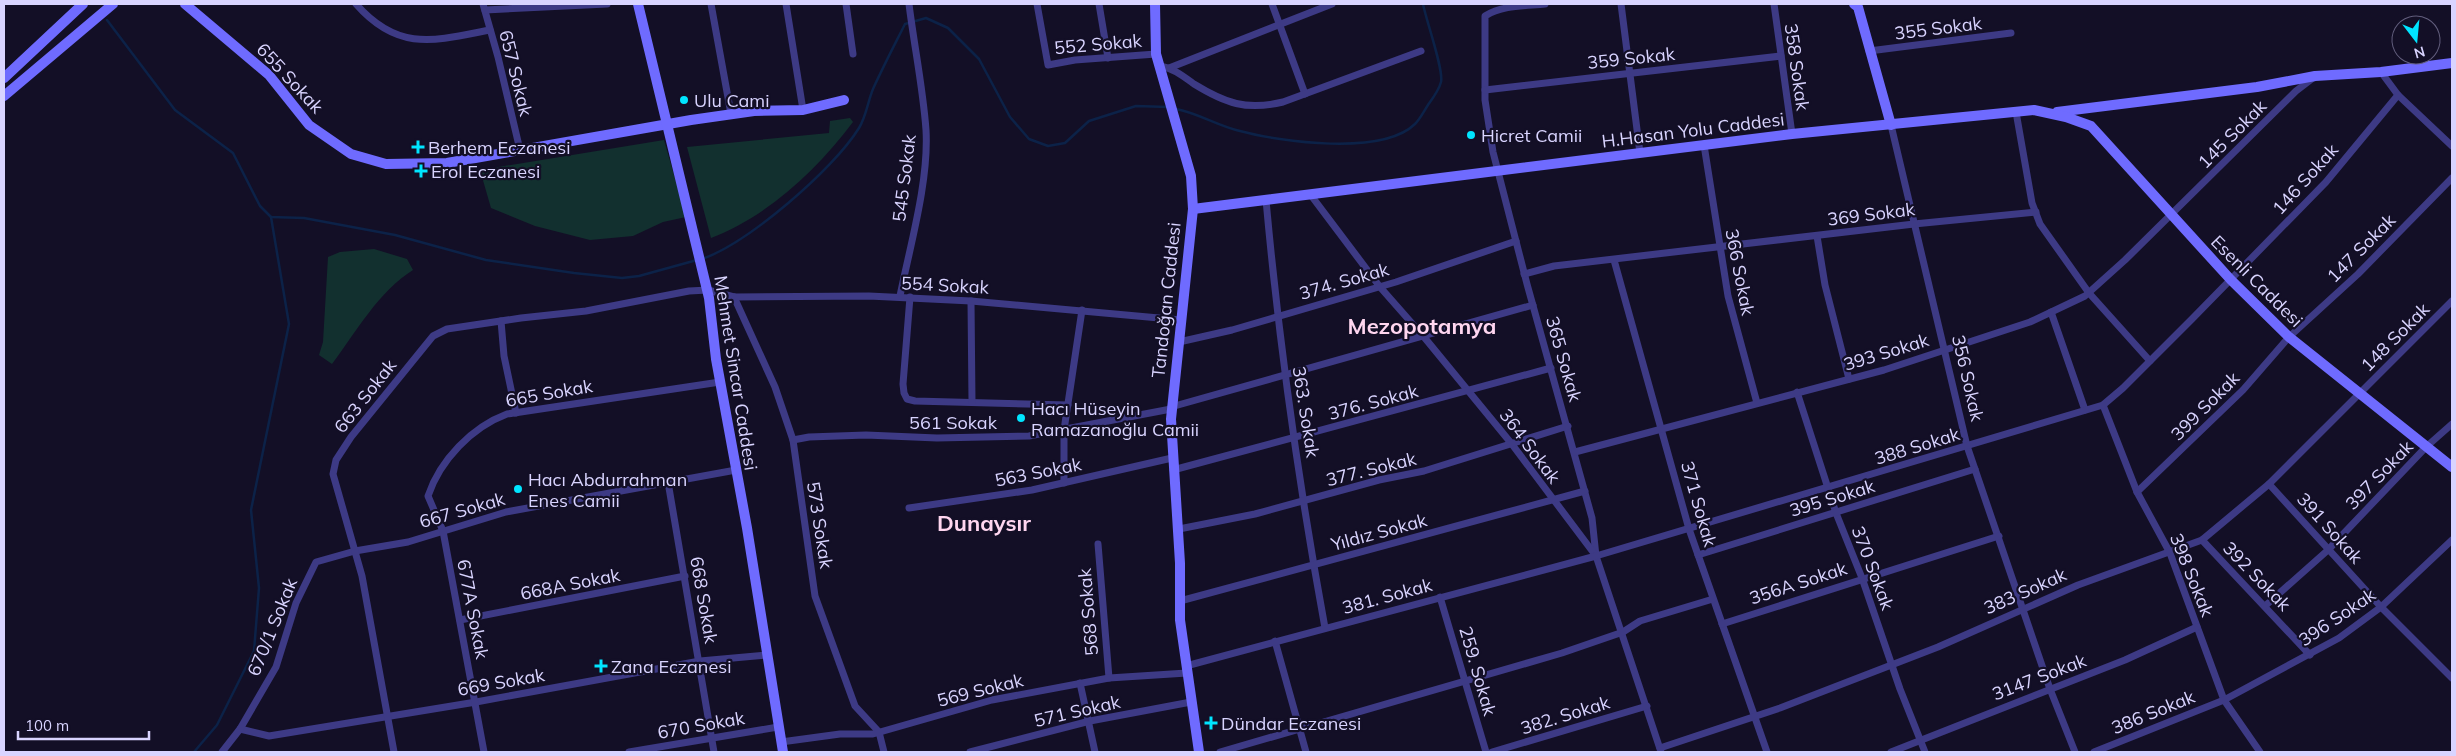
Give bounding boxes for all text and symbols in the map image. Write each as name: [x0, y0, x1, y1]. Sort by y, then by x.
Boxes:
street label: 355 Sokak: [1893, 11, 1984, 45]
north arrow: [2391, 15, 2441, 65]
street label: 358 Sokak: [1779, 22, 1815, 113]
street label: 657 Sokak: [494, 28, 538, 119]
street label: 552 Sokak: [1053, 29, 1143, 59]
street label: 655 Sokak: [252, 38, 329, 118]
street label: 359 Sokak: [1586, 42, 1677, 74]
text: N: [2412, 42, 2427, 63]
place label: Ulu Cami: [694, 89, 769, 112]
marker: Ulu Cami: [678, 94, 690, 106]
street label: 145 Sokak: [2193, 94, 2272, 173]
street label: H.Hasan Yolu Caddesi: [1600, 107, 1786, 153]
place label: Hicret Camii: [1481, 124, 1582, 147]
marker: Hicret Camii: [1465, 129, 1477, 141]
street label: 545 Sokak: [887, 132, 921, 223]
place label: Berhem Eczanesi: [428, 136, 570, 159]
street label: 146 Sokak: [2267, 138, 2343, 219]
marker: Berhem Eczanesi: [412, 141, 424, 153]
place label: Erol Eczanesi: [431, 160, 540, 183]
marker: Erol Eczanesi: [415, 165, 427, 177]
street label: 369 Sokak: [1826, 197, 1917, 231]
street label: 147 Sokak: [2322, 208, 2401, 287]
street label: Tandoğan Caddesi: [1146, 221, 1186, 379]
street label: 366 Sokak: [1720, 227, 1760, 318]
street label: Esenli Caddesi: [2206, 230, 2308, 332]
street label: 374. Sokak: [1297, 257, 1392, 305]
street label: 554 Sokak: [901, 271, 990, 299]
street label: Mehmet Sincar Caddesi: [709, 274, 763, 472]
street label: 148 Sokak: [2356, 297, 2435, 376]
district label: Mezopotamya: [1348, 312, 1497, 340]
street label: 365 Sokak: [1541, 314, 1587, 405]
street label: 393 Sokak: [1841, 328, 1932, 376]
street label: 356 Sokak: [1947, 333, 1989, 424]
street label: 663 Sokak: [329, 354, 402, 438]
street label: 363. Sokak: [1287, 365, 1325, 460]
street label: 399 Sokak: [2166, 366, 2245, 445]
street label: 665 Sokak: [504, 374, 595, 412]
street label: 376. Sokak: [1326, 379, 1421, 425]
place label: Hacı Hüseyin Ramazanoğlu Camii: [1031, 397, 1199, 441]
street label: 364 Sokak: [1494, 404, 1566, 489]
street label: 561 Sokak: [909, 411, 998, 434]
marker: Hacı Hüseyin Ramazanoğlu Camii: [1015, 412, 1027, 424]
street label: 388 Sokak: [1872, 422, 1963, 470]
street label: 397 Sokak: [2340, 435, 2418, 515]
street label: 377. Sokak: [1324, 447, 1419, 491]
street label: 563 Sokak: [993, 452, 1084, 492]
street label: 371 Sokak: [1676, 459, 1722, 550]
place label: Hacı Abdurrahman Enes Camii: [528, 468, 687, 512]
street label: 395 Sokak: [1787, 474, 1878, 522]
street label: 573 Sokak: [802, 480, 838, 571]
marker: Hacı Abdurrahman Enes Camii: [512, 483, 524, 495]
street label: 667 Sokak: [417, 487, 508, 533]
street label: 391 Sokak: [2292, 488, 2368, 569]
street label: Yıldız Sokak: [1328, 508, 1430, 556]
district label: Dunaysır: [937, 509, 1031, 537]
street label: 370 Sokak: [1847, 523, 1900, 614]
street label: 398 Sokak: [2165, 530, 2219, 621]
street label: 392 Sokak: [2218, 536, 2296, 616]
street label: 668 Sokak: [685, 555, 723, 646]
street label: 356A Sokak: [1746, 556, 1850, 610]
street label: 677A Sokak: [452, 557, 494, 662]
street label: 383 Sokak: [1980, 562, 2070, 619]
street label: 668A Sokak: [518, 563, 623, 605]
street label: 568 Sokak: [1073, 567, 1103, 657]
street label: 381. Sokak: [1340, 573, 1435, 619]
street label: 670/1 Sokak: [242, 574, 302, 679]
street label: 396 Sokak: [2294, 582, 2380, 651]
street label: 259. Sokak: [1454, 624, 1502, 719]
street label: 3147 Sokak: [1989, 648, 2090, 705]
place label: Zana Eczanesi: [611, 655, 731, 678]
marker: Zana Eczanesi: [595, 660, 607, 672]
street label: 669 Sokak: [456, 663, 547, 701]
street label: 569 Sokak: [935, 668, 1026, 712]
street label: 386 Sokak: [2108, 685, 2199, 739]
street label: 571 Sokak: [1032, 690, 1123, 732]
street label: 382. Sokak: [1518, 690, 1613, 739]
street label: 670 Sokak: [656, 706, 747, 744]
scale bar: [18, 708, 149, 740]
place label: Dündar Eczanesi: [1221, 712, 1361, 735]
text: 100 m: [25, 716, 69, 735]
marker: Dündar Eczanesi: [1205, 717, 1217, 729]

